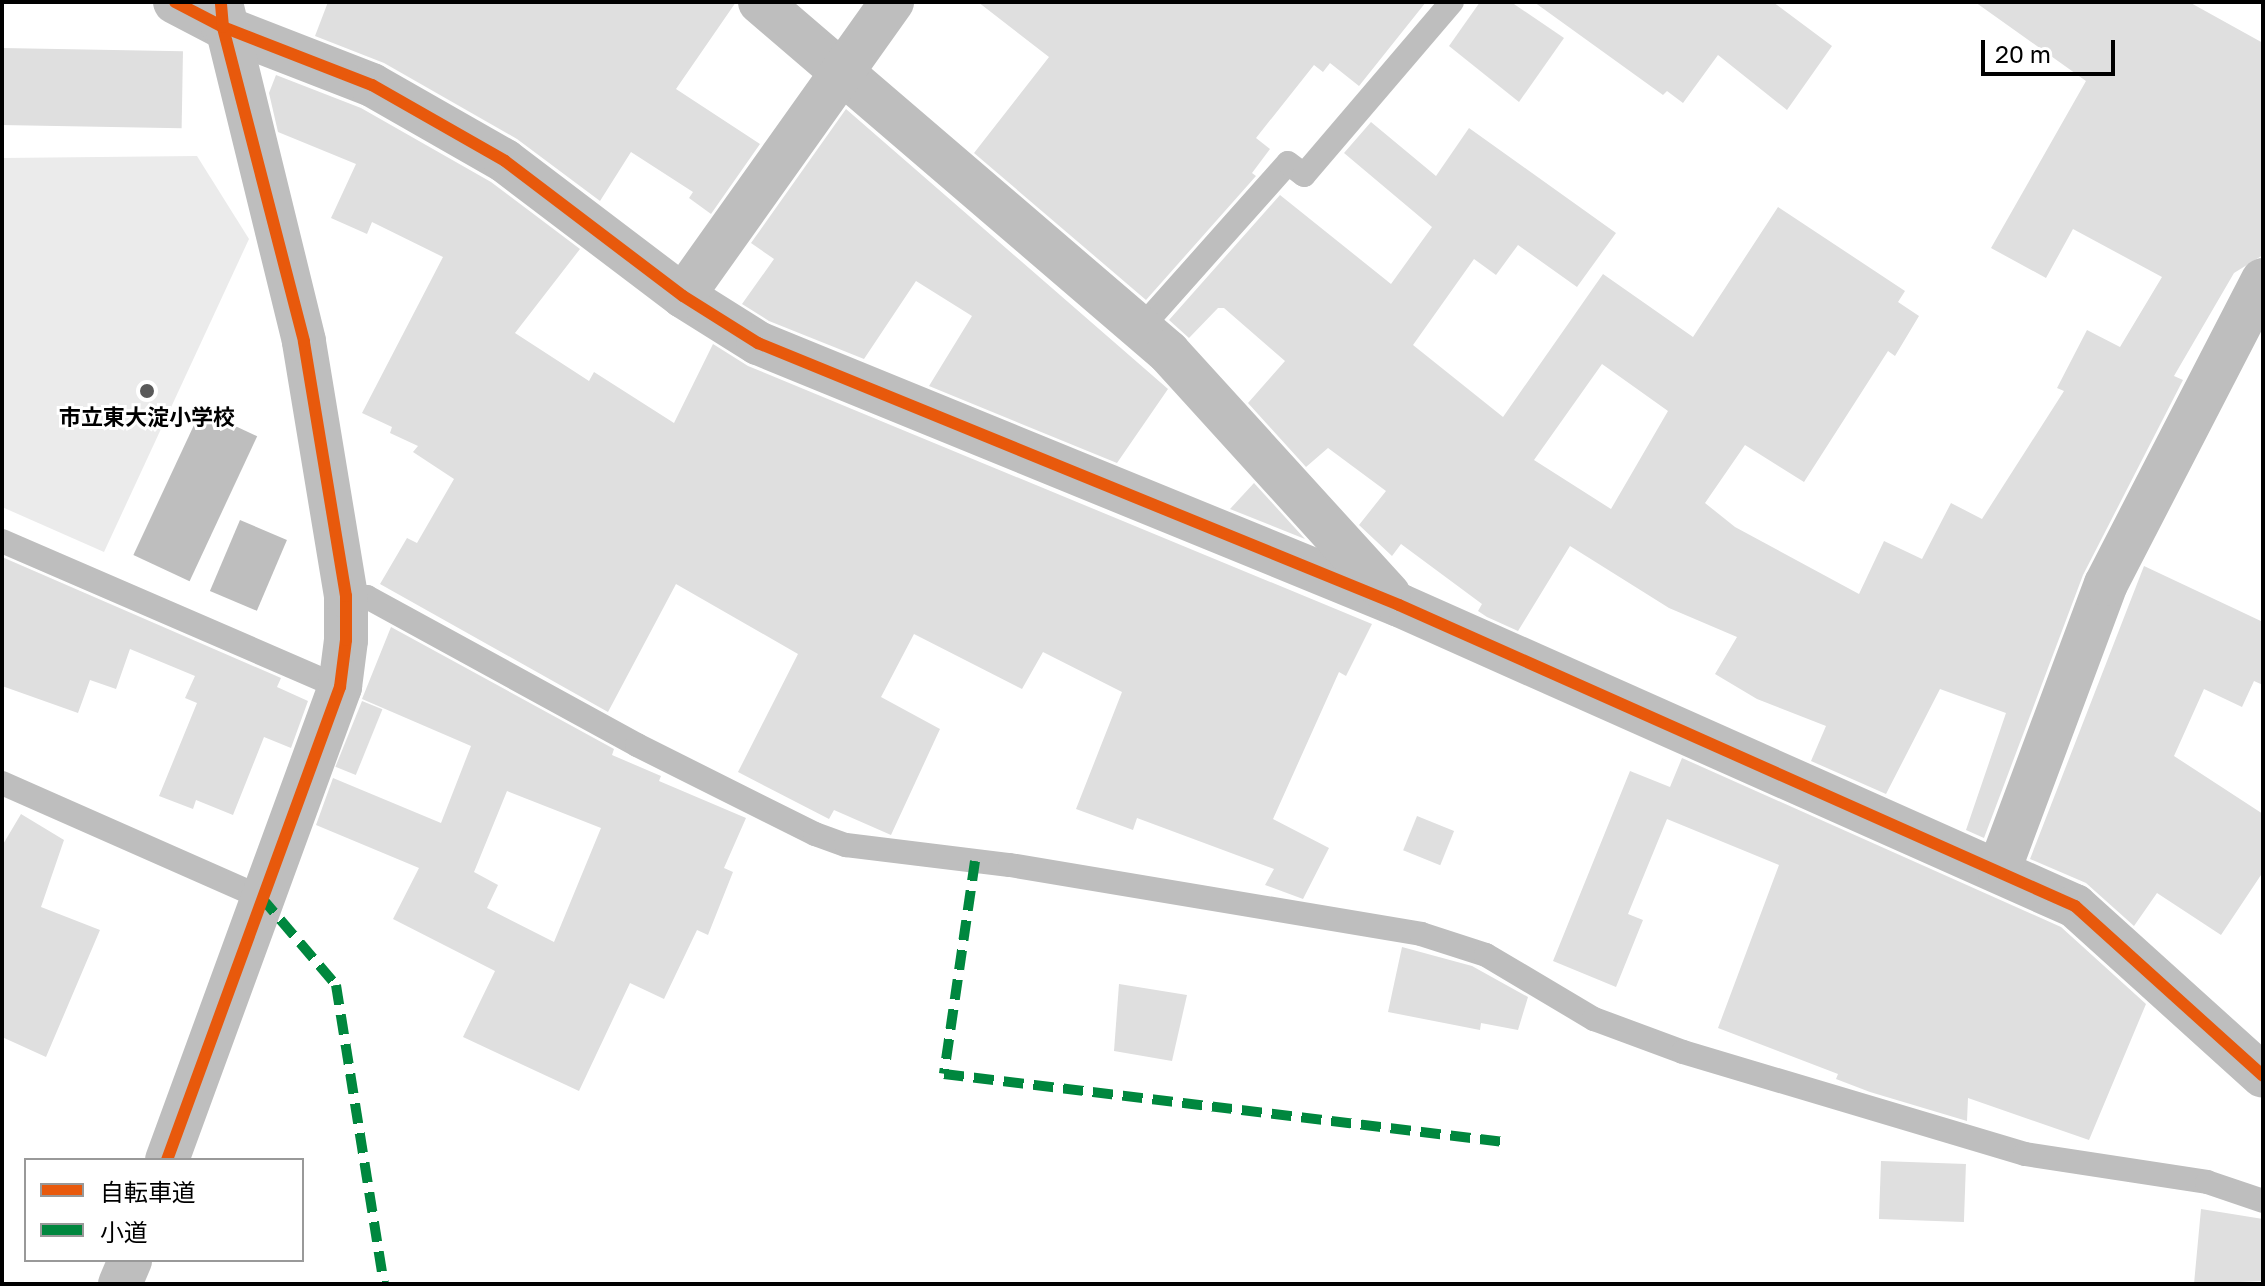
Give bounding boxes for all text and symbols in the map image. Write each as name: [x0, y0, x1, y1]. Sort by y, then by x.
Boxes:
scale bar: [1985, 24, 2119, 74]
text: 20 m: [1995, 39, 2051, 68]
marker: 市立東大淀小学校: [138, 382, 156, 400]
place label: 市立東大淀小学校: [59, 404, 235, 430]
legend: [24, 1158, 304, 1262]
text: 自転車道: [100, 1177, 196, 1206]
text: 小道: [100, 1217, 148, 1246]

